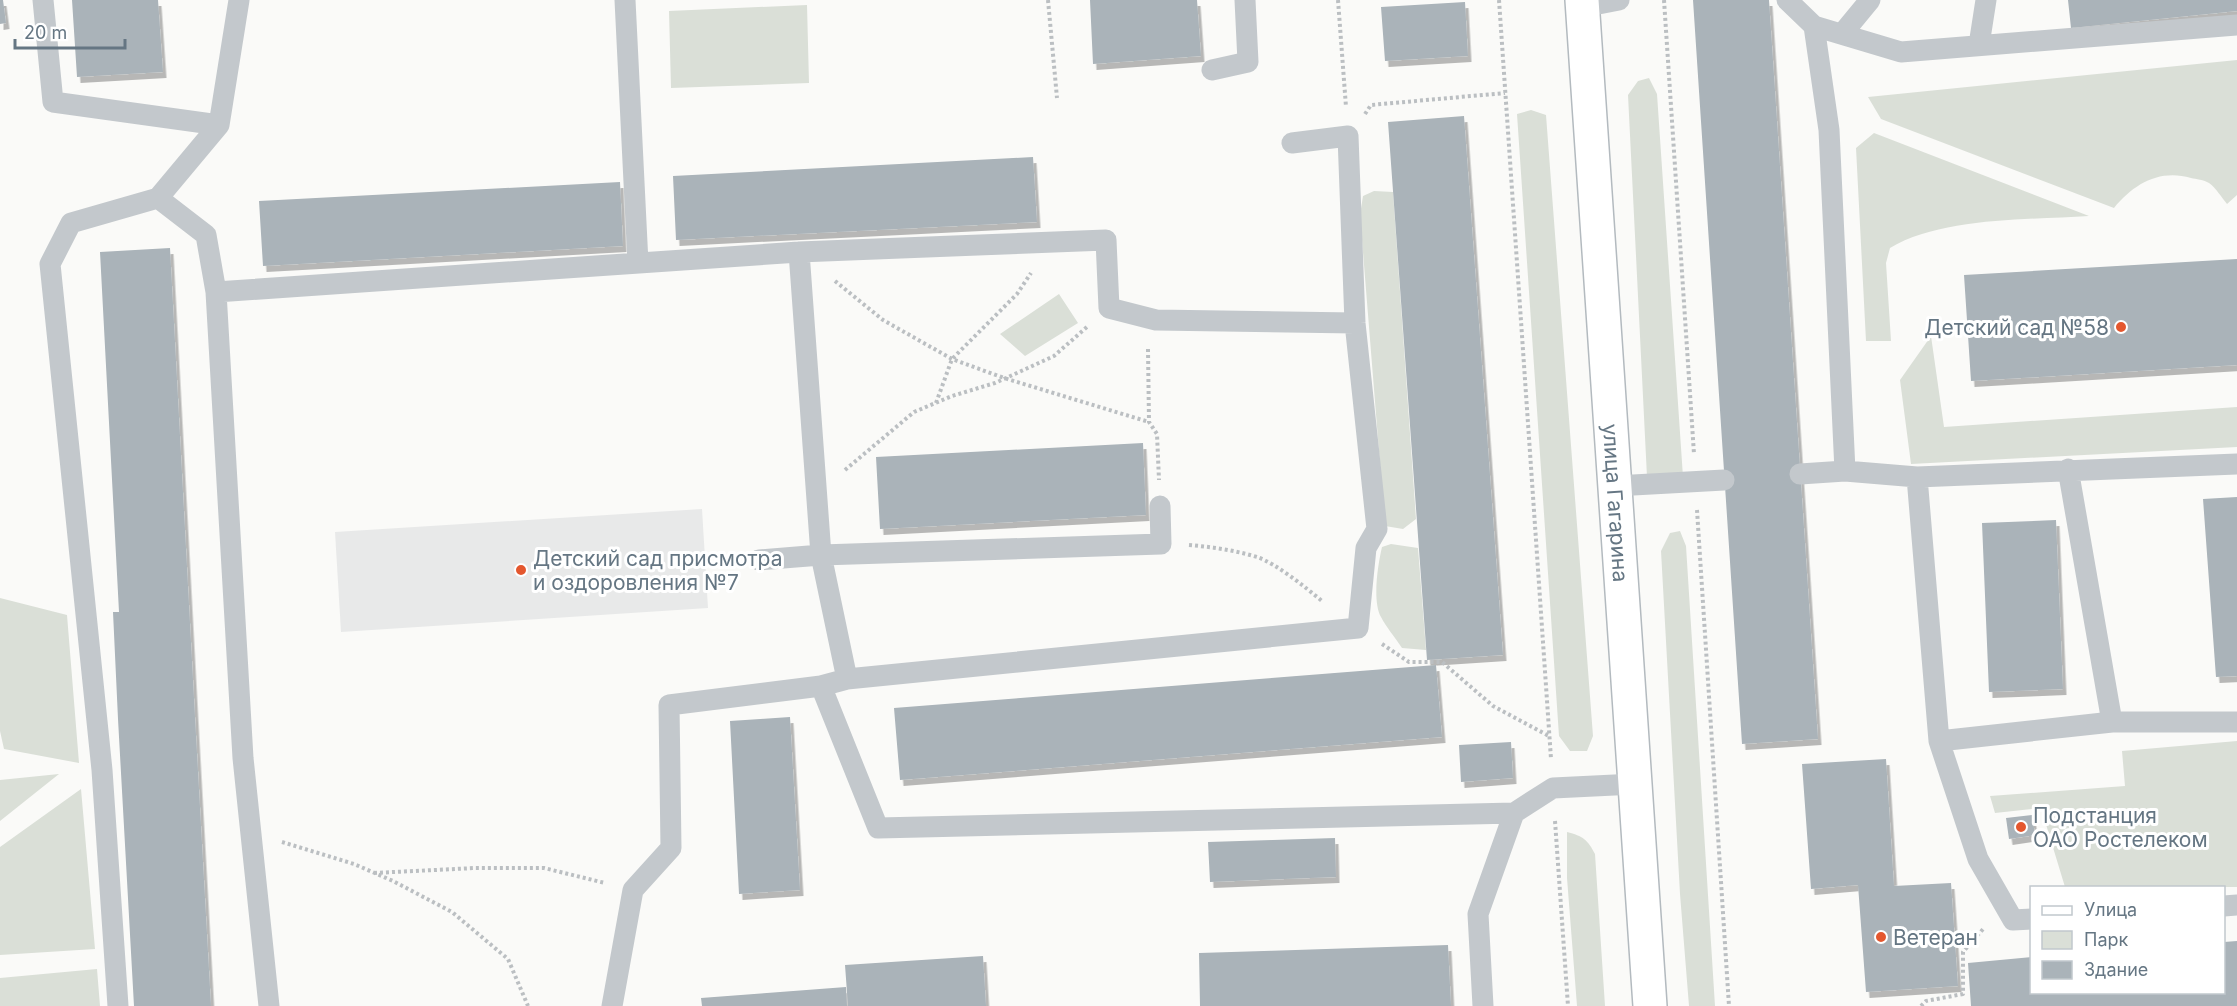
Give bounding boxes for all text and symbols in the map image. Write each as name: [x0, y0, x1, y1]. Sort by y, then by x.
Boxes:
scale bar: [15, 12, 124, 50]
text: 20 m: [24, 22, 67, 43]
place label: Детский сад №58: [1924, 315, 2109, 340]
marker: Детский сад №58: [2114, 320, 2128, 334]
street label: улица Гагарина: [1598, 423, 1634, 583]
place label: Детский сад присмотра и оздоровления №7: [533, 546, 782, 595]
marker: Детский сад присмотра и оздоровления №7: [514, 563, 528, 577]
place label: Подстанция ОАО Ростелеком: [2033, 803, 2208, 852]
marker: Подстанция ОАО Ростелеком: [2014, 820, 2028, 834]
legend: [2030, 886, 2225, 994]
text: Улица: [2084, 899, 2137, 920]
place label: Ветеран: [1893, 925, 1978, 950]
text: Парк: [2084, 929, 2129, 950]
marker: Ветеран: [1874, 930, 1888, 944]
text: Здание: [2084, 959, 2148, 980]

